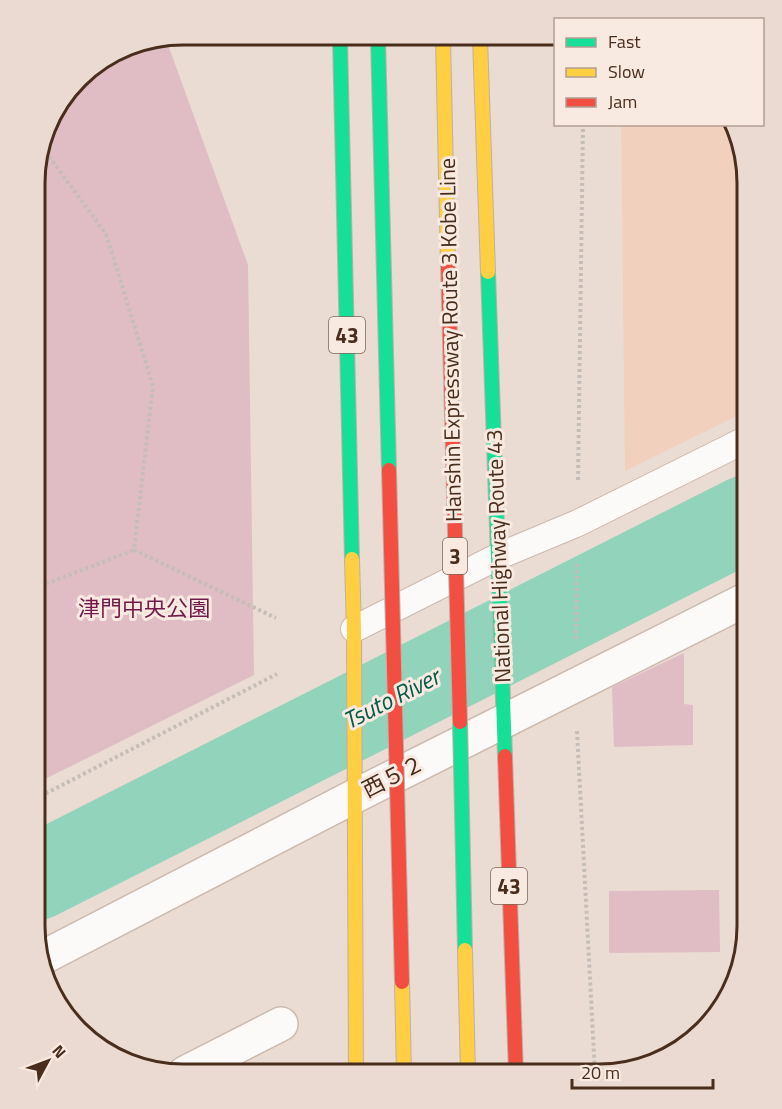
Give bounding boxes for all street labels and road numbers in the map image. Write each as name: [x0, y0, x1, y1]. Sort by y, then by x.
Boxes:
street label: Hanshin Expressway Route 3 Kobe Line: [430, 158, 470, 522]
road number: 43: [329, 317, 365, 353]
street label: National Highway Route 43: [477, 429, 519, 683]
road number: 3: [443, 538, 467, 574]
street label: 西５２: [356, 746, 430, 806]
road number: 43: [491, 868, 527, 904]

